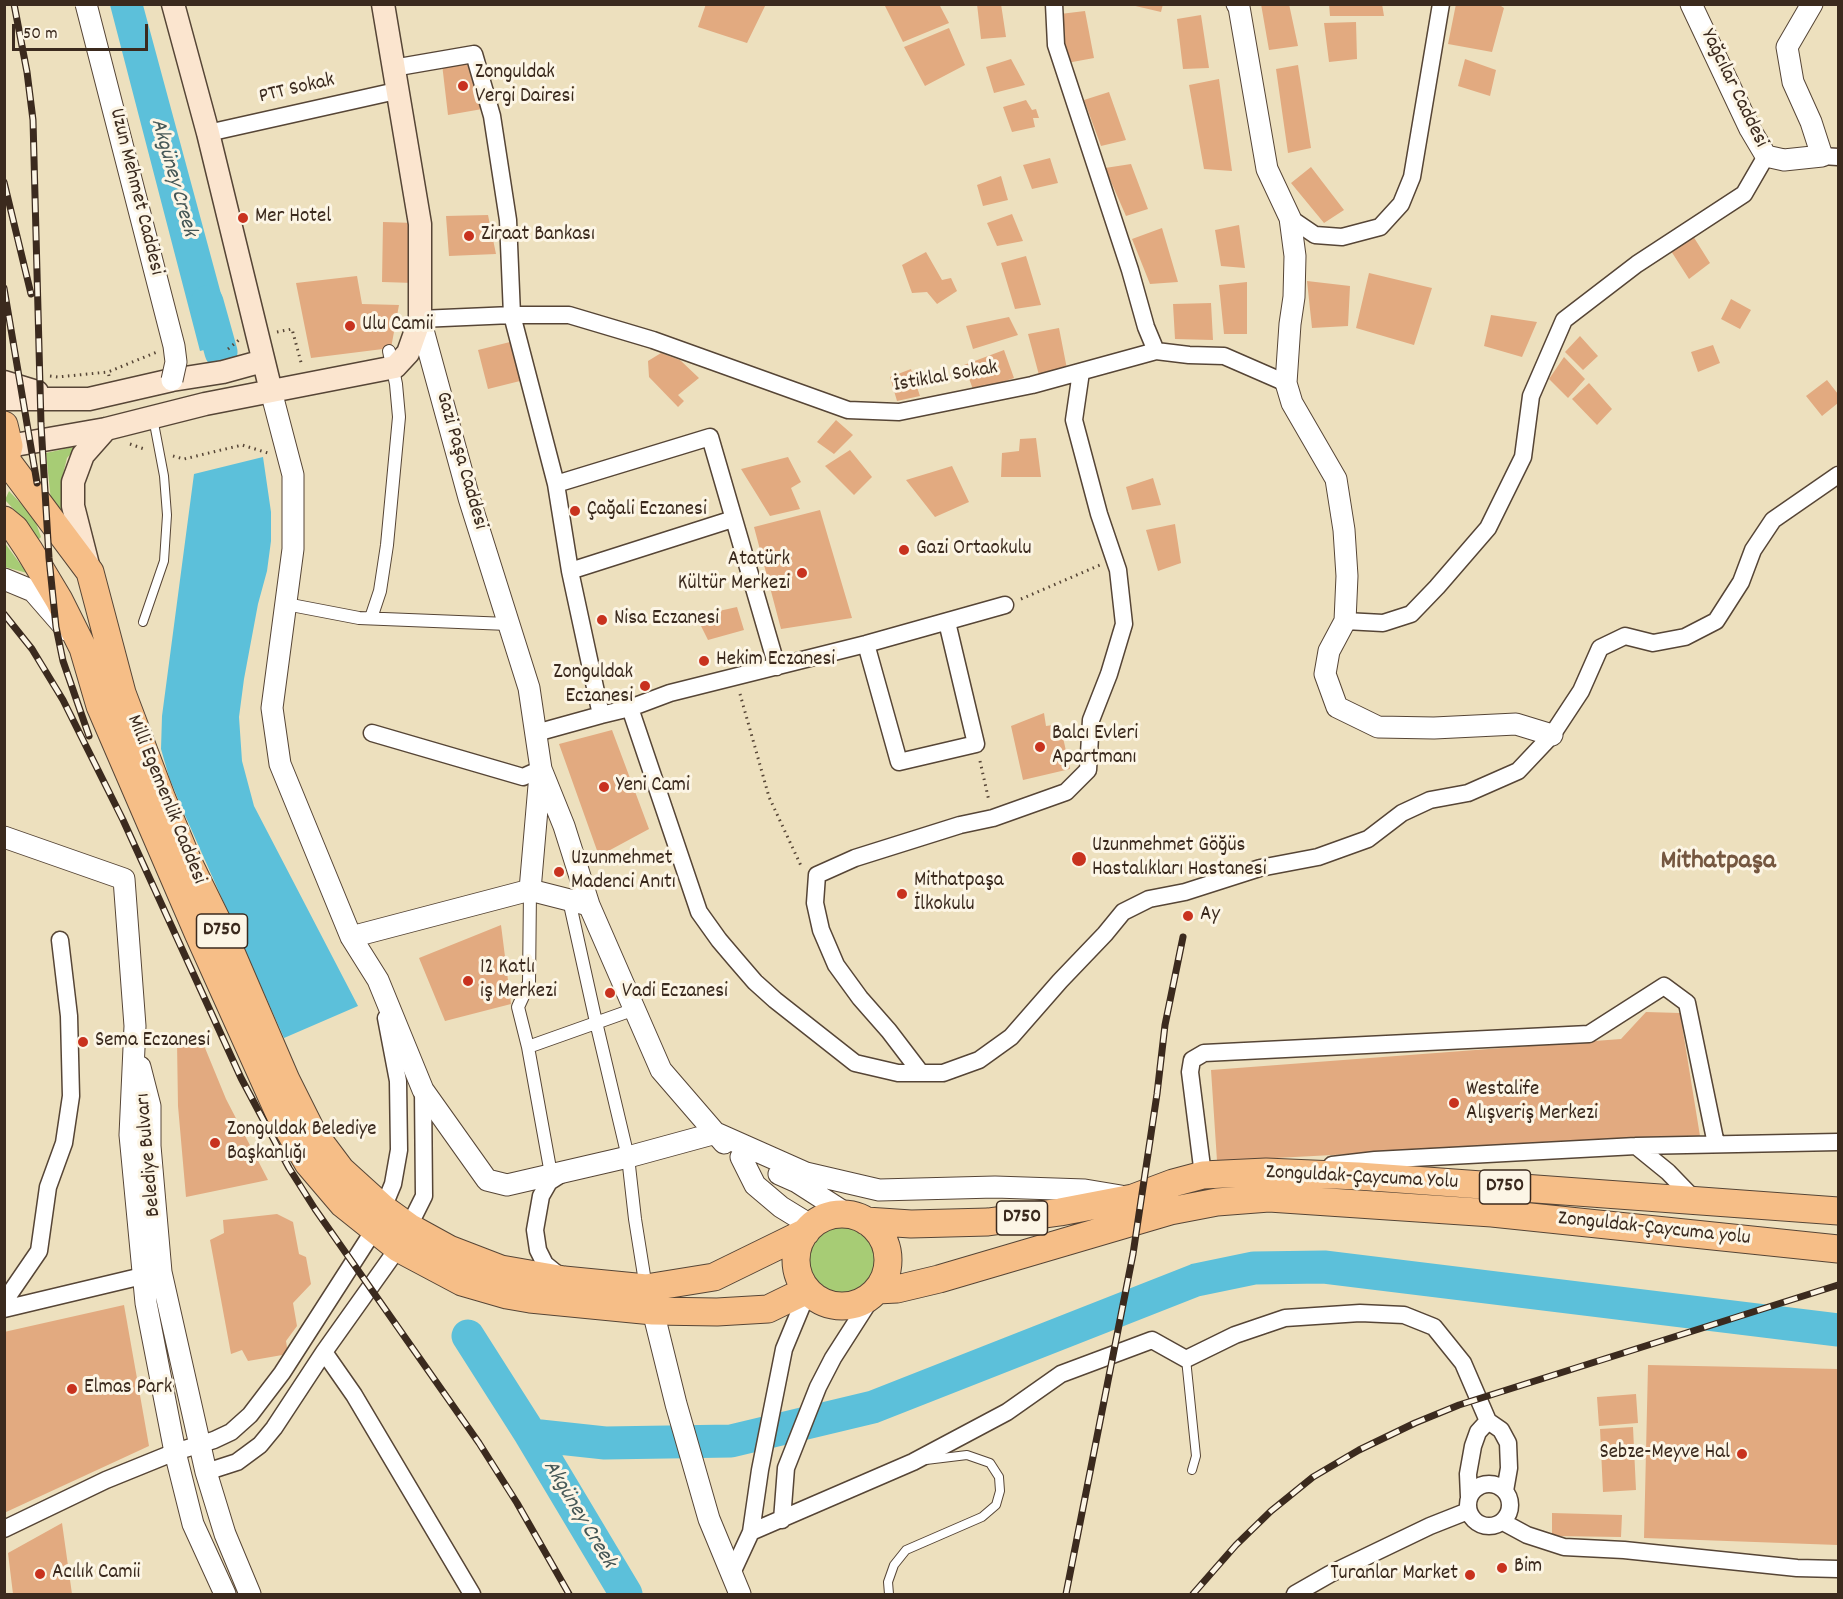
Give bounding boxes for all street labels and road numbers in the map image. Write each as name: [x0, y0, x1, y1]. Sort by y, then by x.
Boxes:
street label: Yağcılar Caddesi: [1694, 26, 1772, 152]
street label: PTT Sokak: [257, 69, 337, 111]
street label: Uzun Mehmet Caddesi: [102, 106, 168, 278]
street label: İstiklal Sokak: [892, 356, 1000, 400]
street label: Gazi Paşa Caddesi: [428, 389, 492, 533]
street label: Milli Egemenlik Caddesi: [120, 712, 210, 888]
road number: D750: [196, 914, 248, 948]
street label: Belediye Bulvarı: [132, 1092, 168, 1218]
street label: Zonguldak-Çaycuma Yolu: [1265, 1161, 1459, 1197]
road number: D750: [1480, 1170, 1530, 1204]
road number: D750: [996, 1201, 1048, 1235]
street label: Zonguldak-Çaycuma yolu: [1556, 1207, 1752, 1253]

